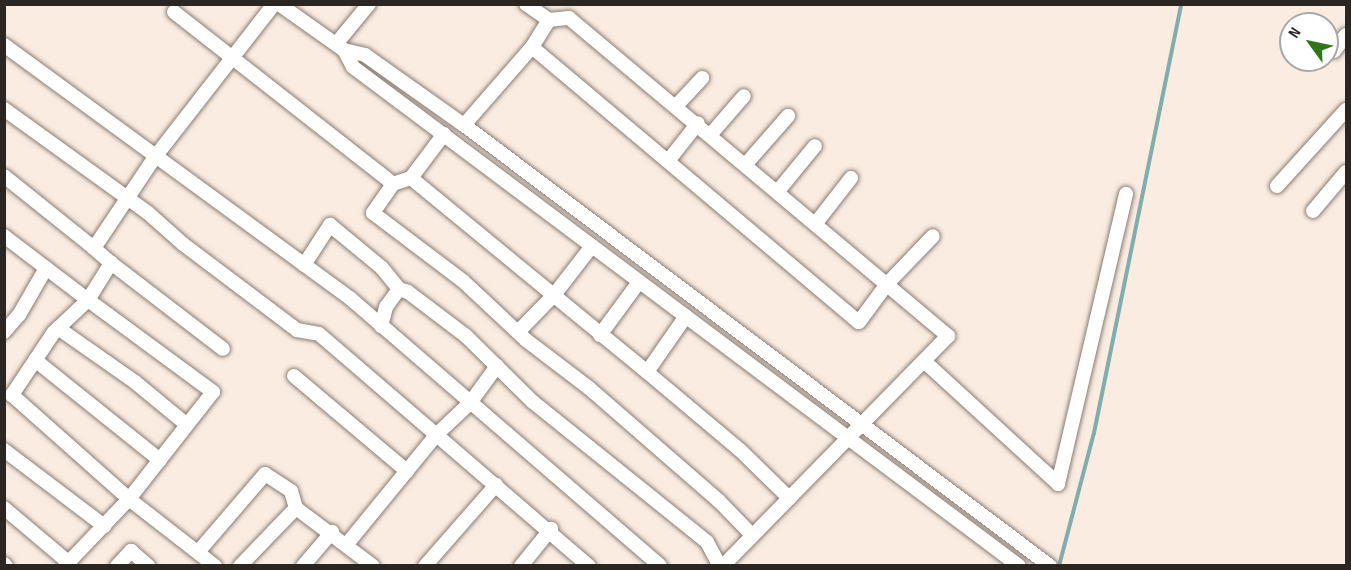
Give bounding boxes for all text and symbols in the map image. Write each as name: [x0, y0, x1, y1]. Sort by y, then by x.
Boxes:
north arrow: [1279, 12, 1339, 72]
text: N: [1285, 24, 1305, 42]

